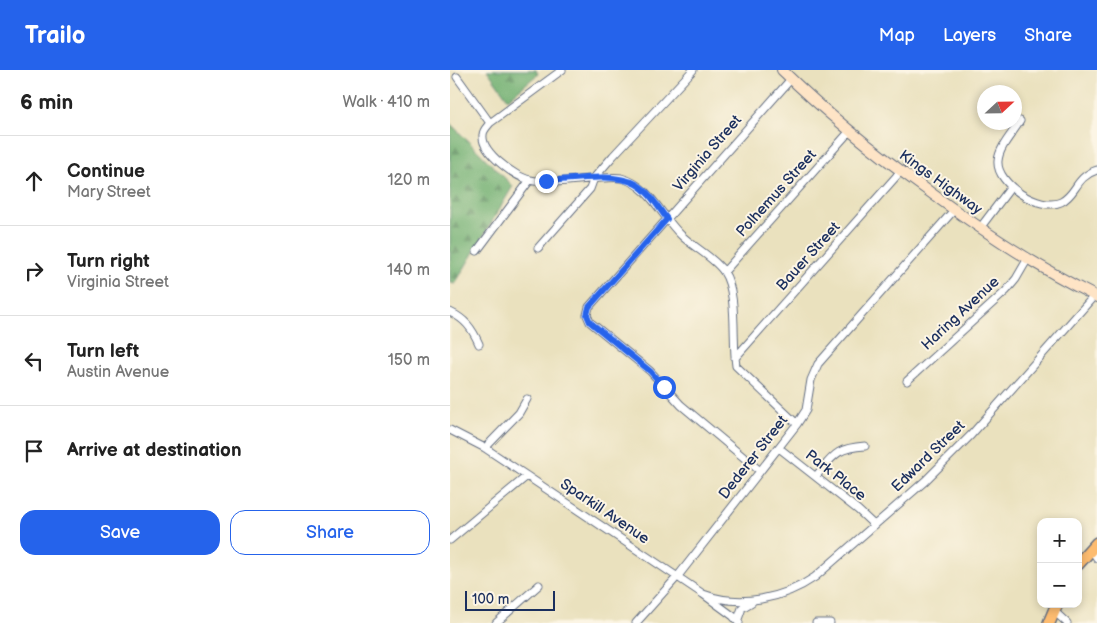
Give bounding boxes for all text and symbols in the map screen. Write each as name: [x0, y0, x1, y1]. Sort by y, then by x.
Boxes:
text: Trailo: [25, 21, 85, 50]
text: Map: [879, 25, 915, 46]
text: Layers: [943, 25, 996, 46]
text: Share: [1024, 25, 1072, 46]
north arrow: [977, 85, 1022, 130]
text: 6 min: [20, 90, 73, 115]
text: Walk · 410 m: [343, 93, 430, 112]
street label: Virginia Street: [669, 111, 746, 196]
street label: Polhemus Street: [732, 145, 821, 241]
street label: Kings Highway: [895, 146, 986, 219]
text: Continue: [67, 160, 145, 183]
icon: ahead: [20, 167, 48, 195]
route end: [535, 170, 558, 193]
text: 120 m: [387, 171, 430, 190]
text: Mary Street: [67, 183, 151, 202]
street label: Bauer Street: [772, 218, 845, 295]
text: Turn right: [67, 250, 150, 273]
icon: right: [20, 257, 48, 285]
text: 140 m: [387, 261, 430, 280]
street label: Haring Avenue: [917, 272, 1003, 354]
text: Virginia Street: [67, 273, 169, 292]
text: Turn left: [67, 340, 139, 363]
icon: left: [20, 347, 48, 375]
text: 150 m: [388, 351, 430, 370]
text: Austin Avenue: [67, 363, 169, 382]
route start: [653, 376, 676, 399]
street label: Dederer Street: [715, 411, 792, 503]
street label: Edward Street: [888, 416, 969, 496]
icon: arrive: [20, 437, 48, 465]
text: Arrive at destination: [67, 439, 242, 462]
street label: Park Place: [801, 446, 870, 505]
street label: Sparkill Avenue: [556, 475, 653, 548]
button: Save: [20, 510, 220, 555]
button: Share: [230, 510, 430, 555]
map controls: [1037, 518, 1082, 608]
button: +: [1037, 518, 1082, 563]
button: −: [1037, 563, 1082, 608]
scale bar: [465, 588, 555, 611]
text: 100 m: [472, 591, 509, 608]

